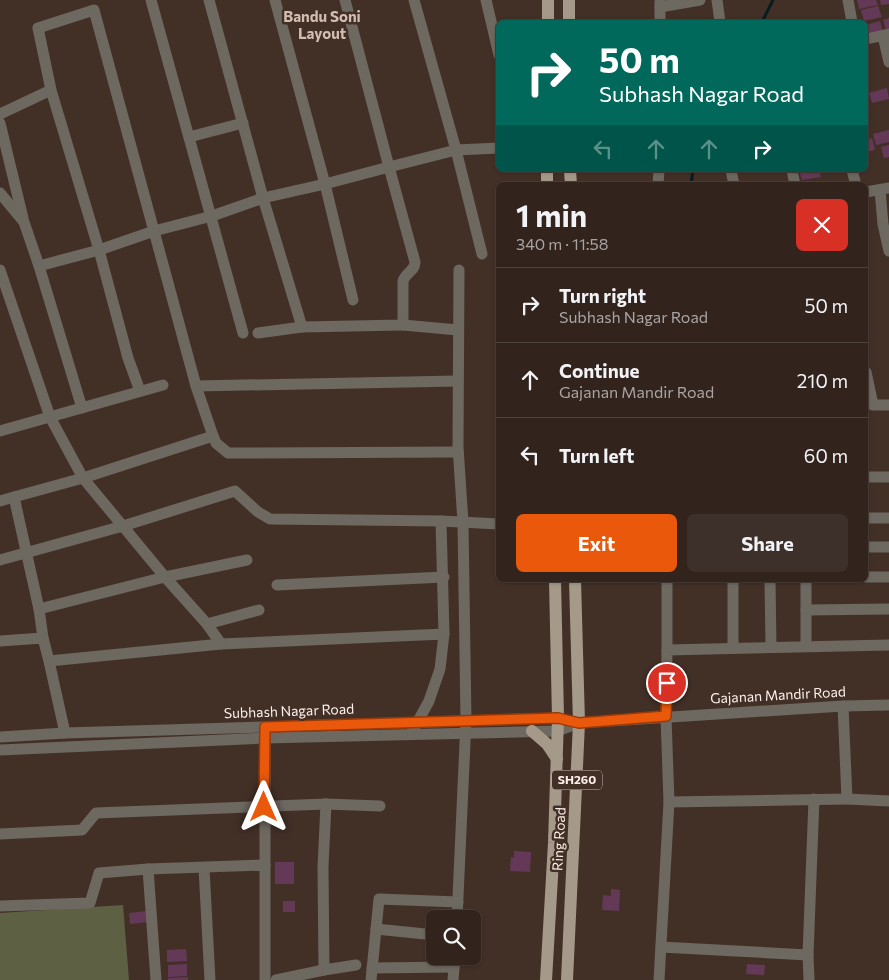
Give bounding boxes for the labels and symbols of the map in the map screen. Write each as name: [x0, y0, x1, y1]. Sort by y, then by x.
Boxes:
district label: Bandu Soni Layout: [283, 7, 361, 42]
pin: [646, 662, 688, 704]
street label: Gajanan Mandir Road: [710, 682, 846, 707]
street label: Subhash Nagar Road: [224, 700, 354, 721]
road number: SH260: [552, 770, 602, 790]
position arrow: [237, 780, 289, 832]
street label: Ring Road: [548, 807, 569, 871]

